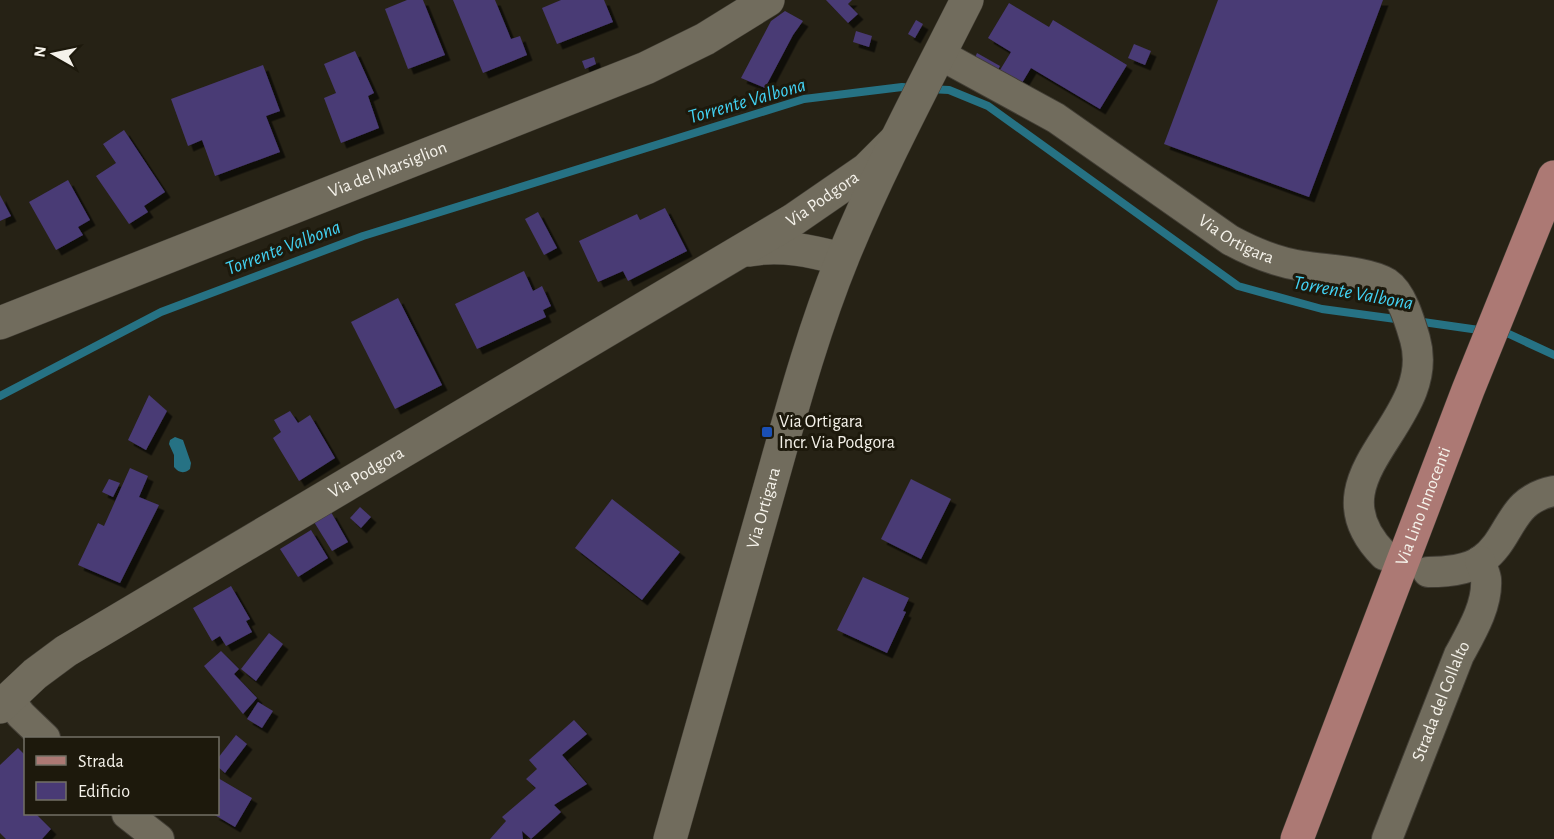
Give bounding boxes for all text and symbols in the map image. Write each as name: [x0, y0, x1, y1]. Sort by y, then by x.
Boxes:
north arrow: [24, 24, 84, 84]
text: N: [31, 45, 49, 59]
water label: Torrente Valbona: [686, 75, 808, 127]
street label: Via del Marsiglion: [326, 138, 450, 201]
street label: Via Podgora: [783, 168, 862, 231]
street label: Via Ortigara: [1195, 212, 1276, 268]
water label: Torrente Valbona: [223, 217, 343, 279]
water label: Torrente Valbona: [1291, 273, 1415, 313]
place label: Via Ortigara Incr. Via Podgora: [779, 413, 895, 452]
marker: Via Ortigara Incr. Via Podgora: [760, 425, 774, 439]
street label: Via Podgora: [326, 444, 407, 502]
street label: Via Lino Innocenti: [1393, 445, 1454, 568]
street label: Via Ortigara: [744, 465, 784, 551]
street label: Strada del Collalto: [1409, 638, 1474, 764]
legend: [24, 737, 219, 815]
text: Strada: [78, 753, 124, 771]
text: Edificio: [78, 783, 130, 801]

